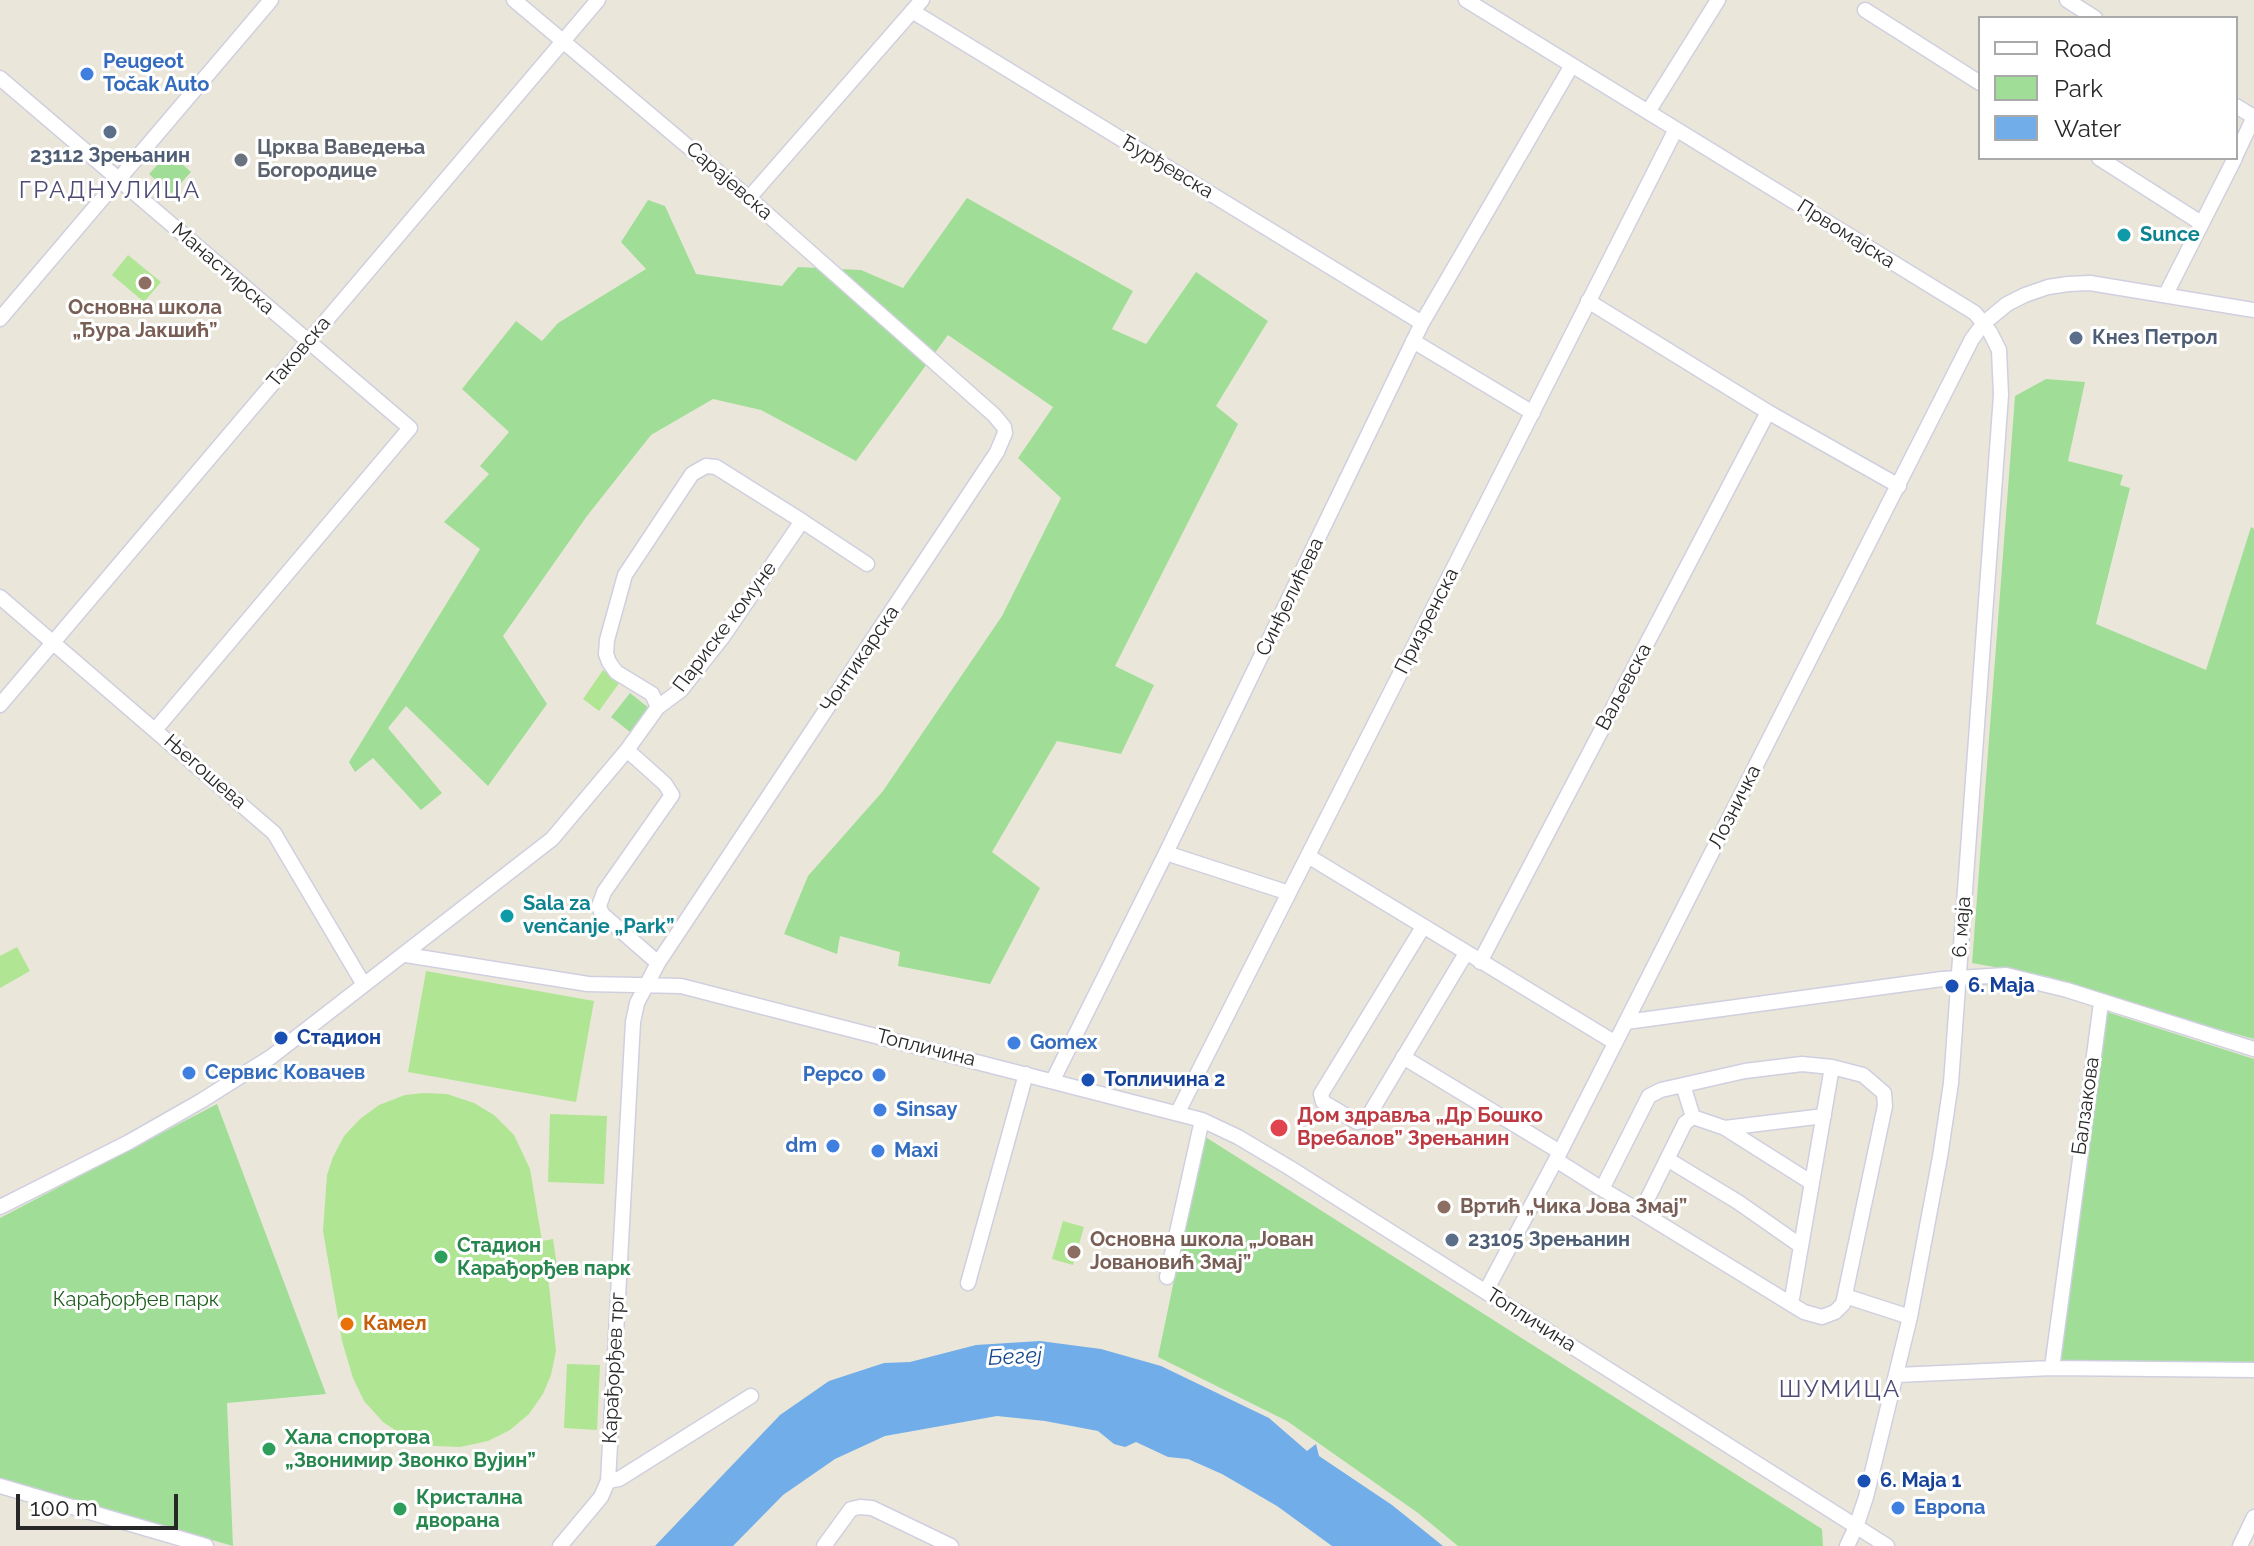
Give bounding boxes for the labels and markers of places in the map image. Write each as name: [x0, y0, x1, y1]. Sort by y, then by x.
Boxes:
place label: Peugeot Točak Auto: [103, 50, 209, 97]
marker: Peugeot Točak Auto: [78, 65, 96, 83]
marker: 23112 Зрењанин: [101, 123, 119, 141]
place label: Црква Ваведења Богородице: [257, 136, 425, 183]
place label: 23112 Зрењанин: [30, 144, 190, 168]
marker: Црква Ваведења Богородице: [232, 151, 250, 169]
place label: Sunce: [2140, 223, 2200, 247]
marker: Sunce: [2115, 226, 2133, 244]
marker: Основна школа „Ђура Јакшић”: [136, 274, 154, 292]
place label: Основна школа „Ђура Јакшић”: [68, 296, 222, 343]
place label: Кнез Петрол: [2092, 326, 2218, 350]
marker: Кнез Петрол: [2067, 329, 2085, 347]
place label: Sala za venčanje „Park”: [523, 892, 674, 939]
marker: Sala za venčanje „Park”: [498, 907, 516, 925]
place label: 6. Маја: [1968, 974, 2035, 998]
marker: 6. Маја: [1943, 977, 1961, 995]
place label: Стадион: [297, 1026, 381, 1050]
marker: Стадион: [272, 1029, 290, 1047]
place label: Gomex: [1030, 1031, 1097, 1055]
marker: Gomex: [1005, 1034, 1023, 1052]
place label: Сервис Ковачев: [205, 1061, 365, 1085]
place label: Pepco: [803, 1063, 863, 1087]
marker: Сервис Ковачев: [180, 1064, 198, 1082]
marker: Pepco: [870, 1066, 888, 1084]
place label: Топличина 2: [1104, 1068, 1225, 1092]
marker: Топличина 2: [1079, 1071, 1097, 1089]
place label: Sinsay: [896, 1098, 957, 1122]
marker: Sinsay: [871, 1101, 889, 1119]
place label: Дом здравља „Др Бошко Вребалов” Зрењанин: [1297, 1104, 1543, 1151]
marker: Дом здравља „Др Бошко Вребалов” Зрењанин: [1268, 1117, 1290, 1139]
place label: dm: [785, 1134, 817, 1158]
marker: dm: [824, 1137, 842, 1155]
place label: Maxi: [894, 1139, 938, 1163]
marker: Maxi: [869, 1142, 887, 1160]
place label: Вртић „Чика Јова Змај”: [1460, 1195, 1687, 1219]
marker: Вртић „Чика Јова Змај”: [1435, 1198, 1453, 1216]
place label: Основна школа „Јован Јовановић Змај”: [1090, 1228, 1314, 1275]
place label: 23105 Зрењанин: [1468, 1228, 1630, 1252]
marker: 23105 Зрењанин: [1443, 1231, 1461, 1249]
place label: Стадион Карађорђев парк: [457, 1234, 631, 1281]
marker: Основна школа „Јован Јовановић Змај”: [1065, 1243, 1083, 1261]
marker: Стадион Карађорђев парк: [432, 1248, 450, 1266]
place label: Камел: [363, 1312, 427, 1336]
marker: Камел: [338, 1315, 356, 1333]
place label: Хала спортова „Звонимир Звонко Вујин”: [285, 1426, 536, 1473]
marker: Хала спортова „Звонимир Звонко Вујин”: [260, 1440, 278, 1458]
place label: 6. Маја 1: [1880, 1469, 1961, 1493]
marker: 6. Маја 1: [1855, 1472, 1873, 1490]
place label: Кристална дворана: [416, 1486, 523, 1533]
place label: Европа: [1914, 1496, 1985, 1520]
marker: Европа: [1889, 1499, 1907, 1517]
marker: Кристална дворана: [391, 1500, 409, 1518]

